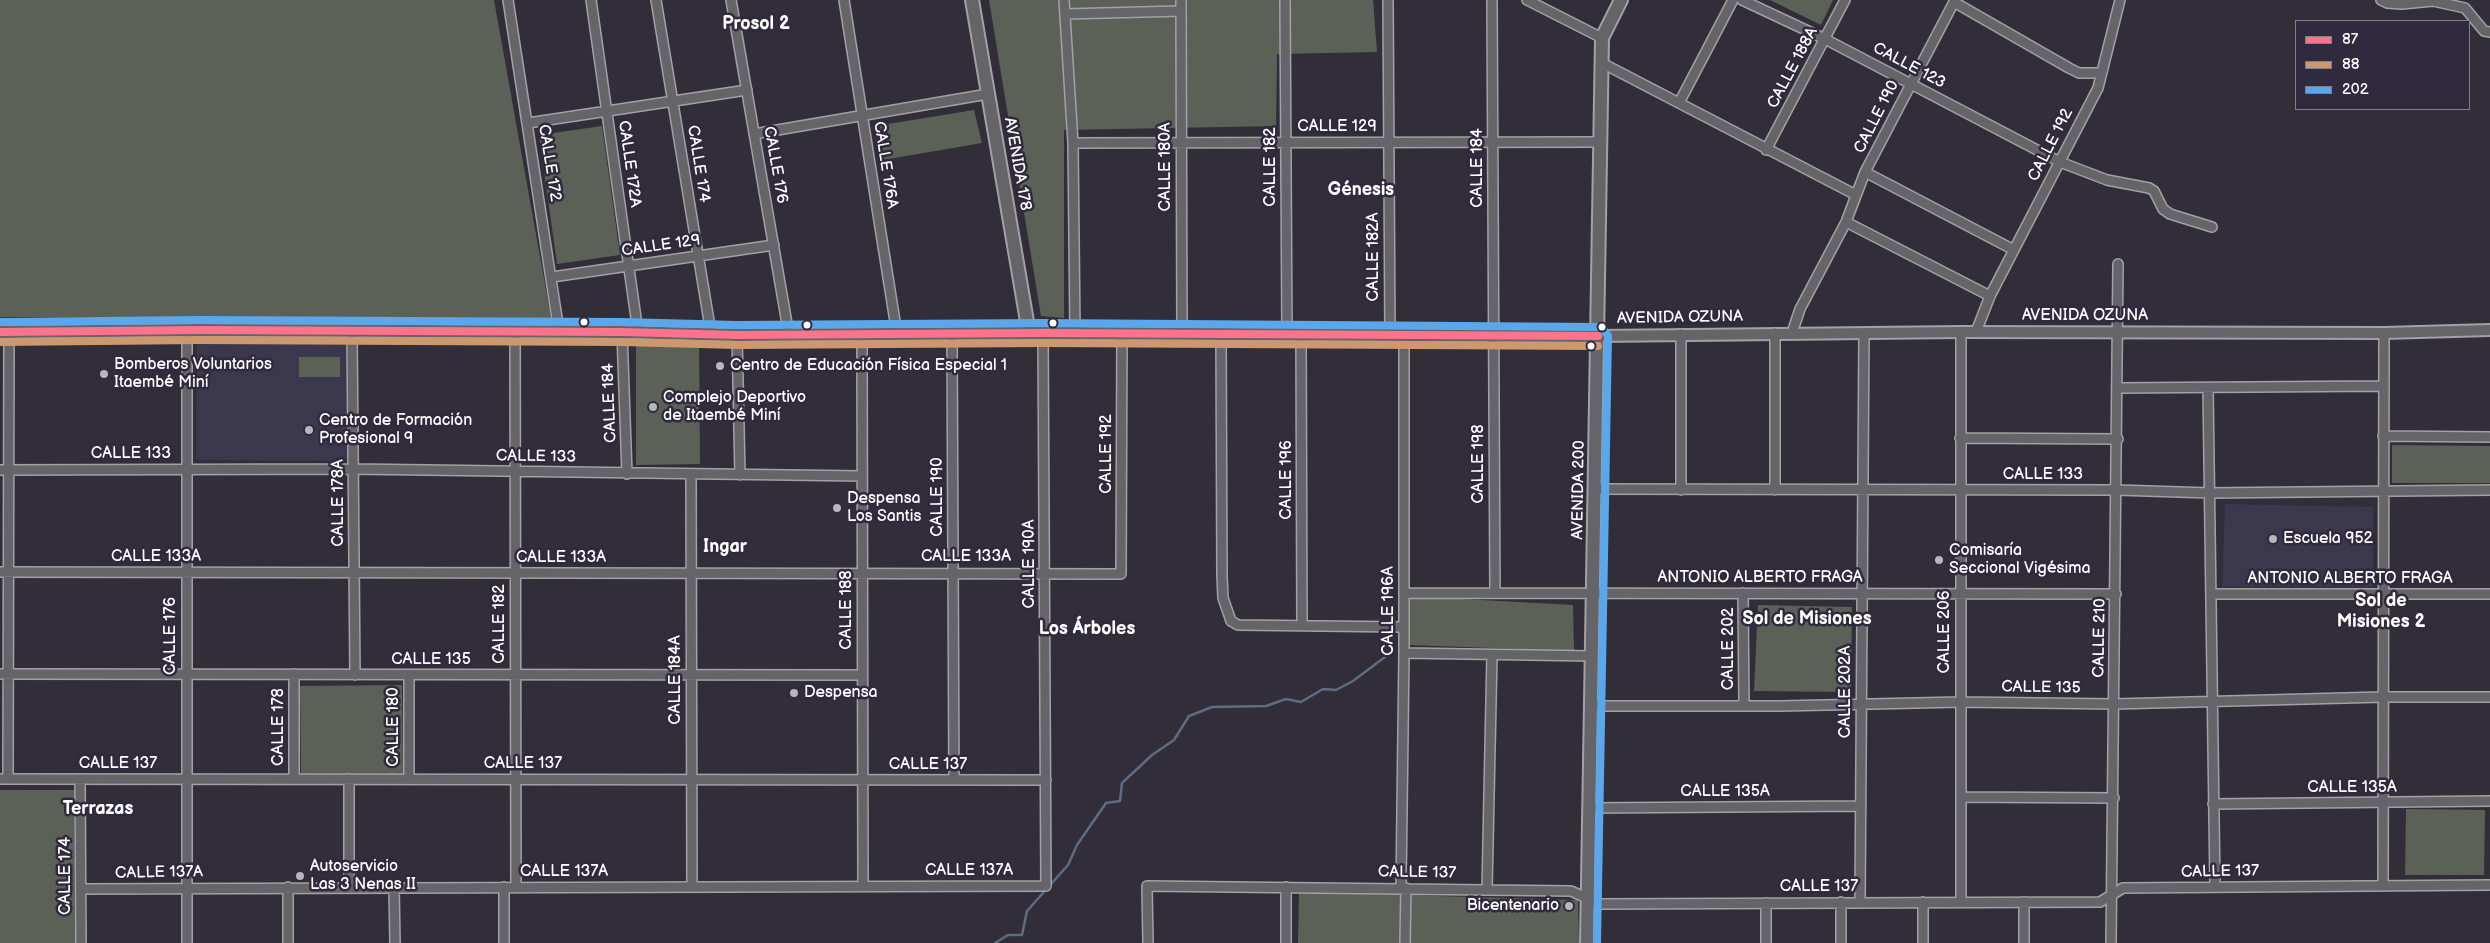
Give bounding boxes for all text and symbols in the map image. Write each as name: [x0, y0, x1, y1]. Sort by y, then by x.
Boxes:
district label: Prosol 2: [722, 13, 790, 35]
legend: [2295, 20, 2470, 110]
street label: CALLE 188A: [1764, 24, 1822, 112]
text: 87: [2342, 30, 2358, 49]
street label: CALLE 123: [1869, 39, 1949, 93]
text: 88: [2342, 55, 2360, 74]
street label: CALLE 190: [1850, 77, 1904, 157]
text: 202: [2342, 80, 2369, 99]
street label: CALLE 192: [2024, 105, 2078, 185]
street label: AVENIDA 178: [999, 116, 1035, 212]
street label: CALLE 129: [1297, 117, 1377, 137]
street label: CALLE 172A: [613, 119, 645, 209]
street label: CALLE 176A: [869, 120, 901, 210]
street label: CALLE 180A: [1156, 122, 1176, 212]
street label: CALLE 172: [533, 123, 565, 203]
street label: CALLE 174: [682, 124, 714, 204]
street label: CALLE 176: [759, 125, 791, 205]
street label: CALLE 182: [1261, 127, 1281, 207]
street label: CALLE 184: [1468, 128, 1488, 208]
district label: Génesis: [1328, 179, 1394, 201]
street label: CALLE 182A: [1364, 212, 1384, 302]
street label: CALLE 129: [620, 231, 702, 261]
street label: AVENIDA OZUNA: [2022, 306, 2148, 326]
street label: AVENIDA OZUNA: [1617, 307, 1743, 329]
unlabelled marker: [579, 317, 589, 327]
unlabelled marker: [1048, 318, 1058, 328]
unlabelled marker: [802, 320, 812, 330]
unlabelled marker: [1597, 322, 1607, 332]
unlabelled marker: [1586, 341, 1596, 351]
place label: Bomberos Voluntarios Itaembé Miní: [114, 355, 272, 393]
place label: Centro de Educación Física Especial 1: [730, 356, 1007, 376]
marker: Centro de Educación Física Especial 1: [714, 360, 726, 372]
street label: CALLE 184: [599, 363, 621, 443]
marker: Bomberos Voluntarios Itaembé Miní: [98, 368, 110, 380]
place label: Complejo Deportivo de Itaembé Miní: [663, 388, 806, 426]
marker: Complejo Deportivo de Itaembé Miní: [647, 401, 659, 413]
place label: Centro de Formación Profesional 9: [319, 411, 472, 449]
street label: CALLE 192: [1097, 414, 1117, 494]
marker: Centro de Formación Profesional 9: [303, 424, 315, 436]
street label: CALLE 198: [1469, 424, 1489, 504]
street label: CALLE 196: [1277, 440, 1297, 520]
street label: AVENIDA 200: [1569, 440, 1589, 540]
street label: CALLE 133: [91, 444, 171, 464]
street label: CALLE 133: [496, 447, 576, 467]
street label: CALLE 190: [928, 457, 948, 537]
street label: CALLE 178A: [329, 459, 349, 547]
street label: CALLE 133: [2003, 465, 2083, 485]
place label: Despensa Los Santis: [847, 489, 921, 527]
marker: Despensa Los Santis: [831, 502, 843, 514]
street label: CALLE 190A: [1020, 519, 1040, 609]
place label: Escuela 952: [2283, 529, 2373, 549]
marker: Escuela 952: [2267, 533, 2279, 545]
district label: Ingar: [703, 536, 747, 558]
place label: Comisaría Seccional Vigésima: [1949, 541, 2090, 579]
street label: CALLE 133A: [111, 547, 201, 567]
street label: CALLE 133A: [921, 547, 1011, 567]
street label: CALLE 133A: [516, 548, 606, 568]
marker: Comisaría Seccional Vigésima: [1933, 554, 1945, 566]
street label: CALLE 196A: [1379, 566, 1399, 656]
street label: ANTONIO ALBERTO FRAGA: [1658, 568, 1862, 588]
street label: ANTONIO ALBERTO FRAGA: [2248, 569, 2452, 589]
street label: CALLE 188: [837, 570, 857, 650]
street label: CALLE 182: [490, 584, 510, 664]
street label: CALLE 206: [1935, 590, 1955, 674]
district label: Sol de Misiones 2: [2337, 590, 2425, 632]
street label: CALLE 176: [161, 597, 181, 675]
street label: CALLE 210: [2090, 598, 2110, 678]
street label: CALLE 202: [1719, 608, 1739, 690]
district label: Sol de Misiones: [1743, 608, 1871, 630]
district label: Los Árboles: [1039, 618, 1135, 640]
street label: CALLE 184A: [666, 635, 686, 725]
street label: CALLE 202A: [1836, 646, 1856, 738]
street label: CALLE 135: [391, 650, 471, 670]
street label: CALLE 135: [2001, 678, 2081, 698]
place label: Despensa: [804, 683, 878, 703]
street label: CALLE 180: [384, 687, 404, 767]
marker: Despensa: [788, 687, 800, 699]
street label: CALLE 178: [269, 688, 289, 766]
street label: CALLE 137: [79, 754, 157, 774]
street label: CALLE 137: [484, 754, 562, 774]
street label: CALLE 137: [889, 755, 967, 775]
street label: CALLE 135A: [2307, 778, 2397, 798]
street label: CALLE 135A: [1680, 782, 1770, 802]
district label: Terrazas: [63, 798, 133, 820]
street label: CALLE 174: [56, 837, 76, 915]
place label: Autoservicio Las 3 Nenas II: [310, 857, 416, 895]
street label: CALLE 137A: [925, 861, 1013, 881]
street label: CALLE 137A: [520, 862, 608, 882]
street label: CALLE 137: [2181, 862, 2259, 882]
street label: CALLE 137A: [115, 863, 203, 883]
street label: CALLE 137: [1378, 863, 1456, 883]
marker: Autoservicio Las 3 Nenas II: [294, 870, 306, 882]
street label: CALLE 137: [1780, 877, 1858, 897]
place label: Bicentenario: [1467, 896, 1559, 916]
marker: Bicentenario: [1563, 900, 1575, 912]

